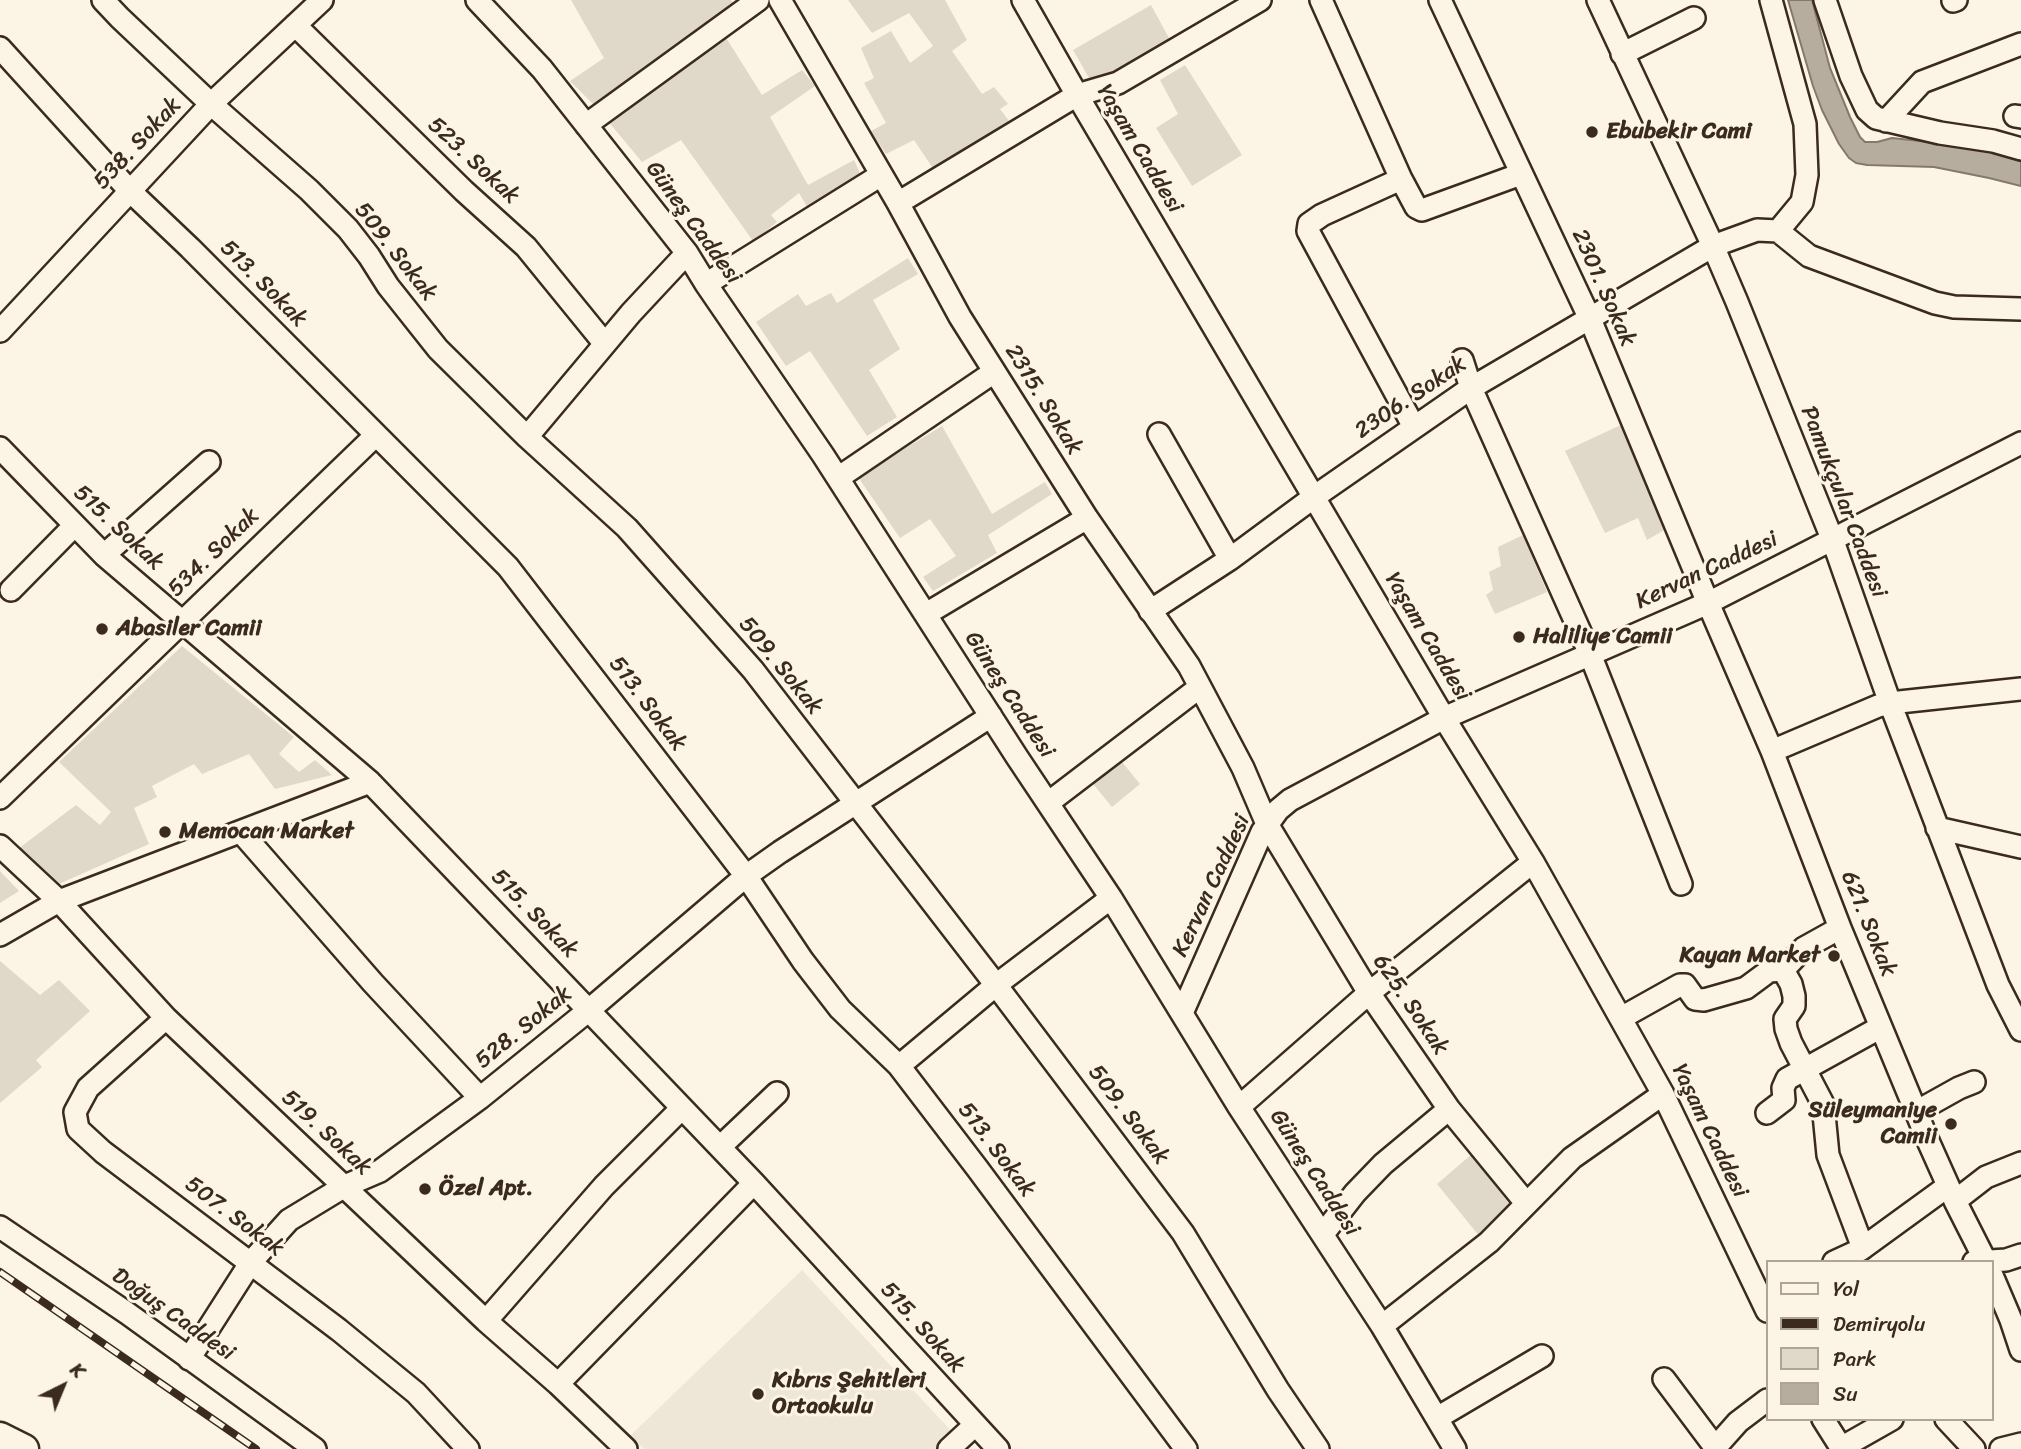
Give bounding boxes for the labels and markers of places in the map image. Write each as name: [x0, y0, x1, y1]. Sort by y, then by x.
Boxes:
place label: Ebubekir Cami: [1606, 118, 1752, 146]
marker: Ebubekir Cami: [1584, 124, 1600, 140]
place label: Abasiler Camii: [116, 615, 261, 643]
marker: Abasiler Camii: [94, 621, 110, 637]
place label: Haliliye Camii: [1533, 623, 1672, 651]
marker: Haliliye Camii: [1511, 629, 1527, 645]
place label: Memocan Market: [179, 818, 353, 846]
marker: Memocan Market: [157, 824, 173, 840]
place label: Kayan Market: [1680, 942, 1820, 970]
marker: Kayan Market: [1826, 948, 1842, 964]
place label: Süleymaniye Camii: [1808, 1097, 1937, 1151]
marker: Süleymaniye Camii: [1943, 1116, 1959, 1132]
place label: Özel Apt.: [439, 1175, 533, 1203]
marker: Özel Apt.: [417, 1181, 433, 1197]
place label: Kıbrıs Şehitleri Ortaokulu: [772, 1367, 925, 1421]
marker: Kıbrıs Şehitleri Ortaokulu: [750, 1386, 766, 1402]

